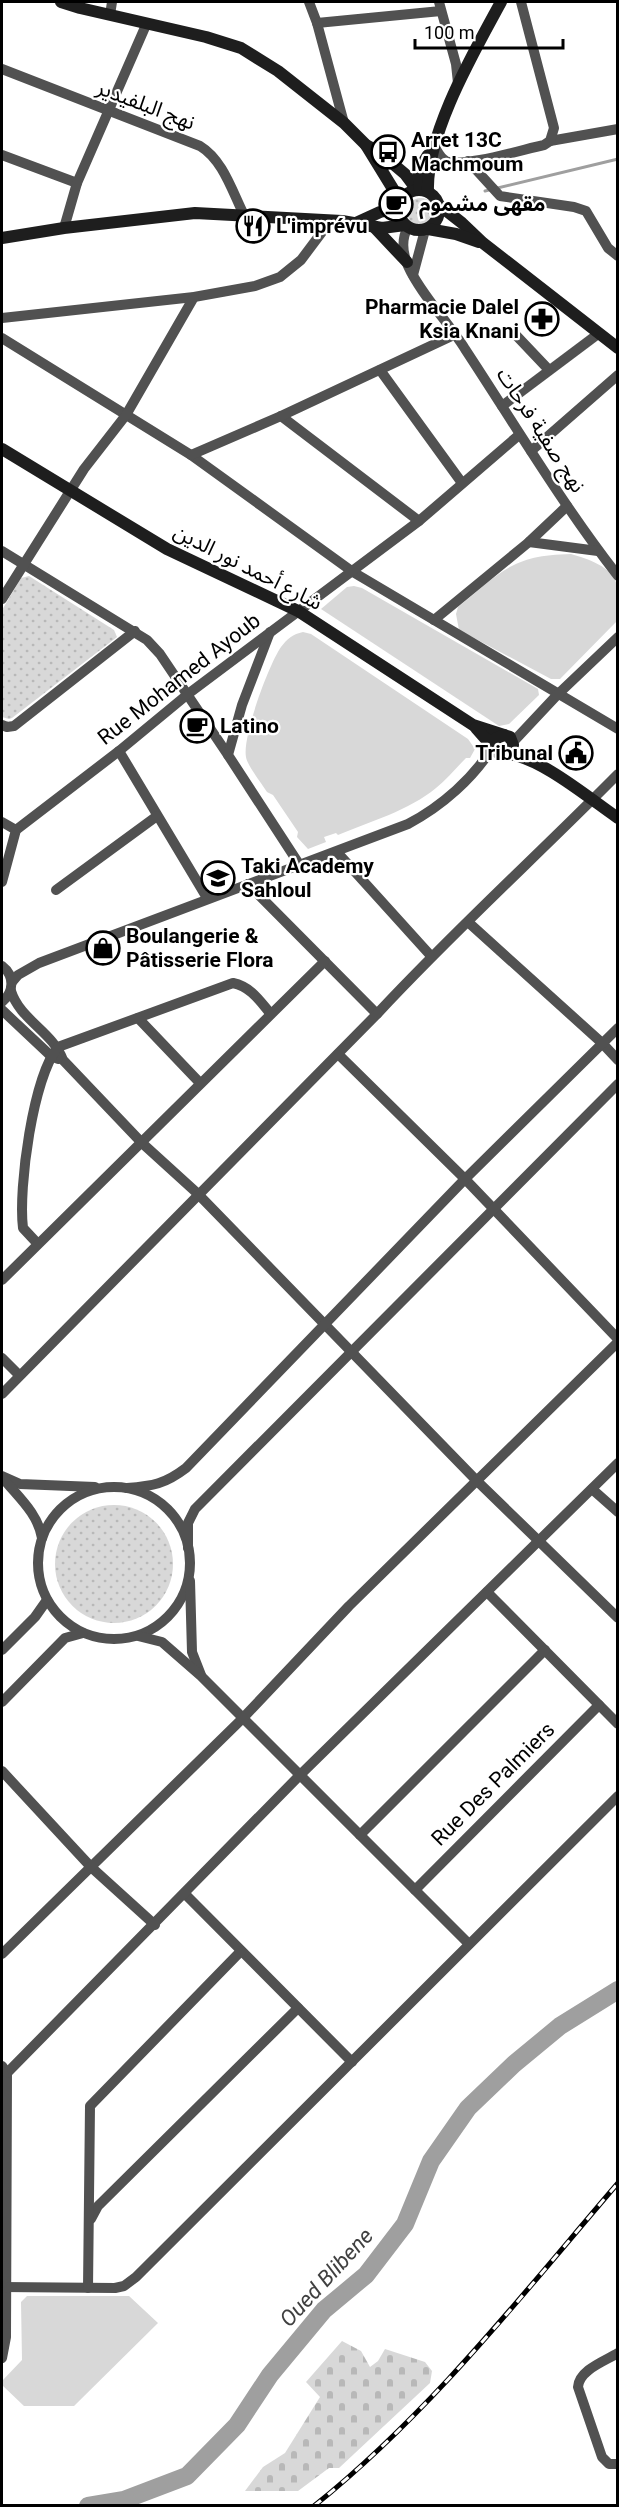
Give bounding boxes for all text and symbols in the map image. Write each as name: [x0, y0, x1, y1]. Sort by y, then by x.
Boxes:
scale bar: [415, 12, 564, 50]
text: 100 m: [424, 22, 475, 43]
street label: نهج البلفيدير: [92, 75, 198, 137]
place label: Arret 13C Machmoum: [411, 128, 523, 176]
bus stop icon: Arret 13C Machmoum: [370, 134, 406, 170]
cafe icon: مقهى مشموم: [378, 186, 414, 222]
place label: مقهى مشموم: [419, 192, 546, 220]
restaurant icon: L'imprévu: [235, 208, 271, 244]
place label: L'imprévu: [276, 214, 367, 238]
place label: Pharmacie Dalel Ksia Knani: [365, 295, 519, 343]
pharmacy icon: Pharmacie Dalel Ksia Knani: [524, 301, 560, 337]
street label: نهج صفية فرحات: [489, 363, 590, 499]
street label: شارع أحمد نور الدين: [168, 519, 327, 618]
street label: Rue Mohamed Ayoub: [93, 608, 265, 750]
cafe icon: Latino: [179, 708, 215, 744]
place label: Latino: [220, 714, 279, 738]
public building icon: Tribunal: [558, 735, 594, 771]
place label: Tribunal: [475, 741, 553, 765]
place label: Taki Academy Sahloul: [241, 854, 374, 902]
school or university icon: Taki Academy Sahloul: [200, 860, 236, 896]
place label: Boulangerie & Pâtisserie Flora: [126, 924, 274, 972]
shop icon: Boulangerie & Pâtisserie Flora: [85, 930, 121, 966]
street label: Rue Des Palmiers: [426, 1717, 560, 1851]
water label: Oued Blibene: [275, 2223, 378, 2332]

